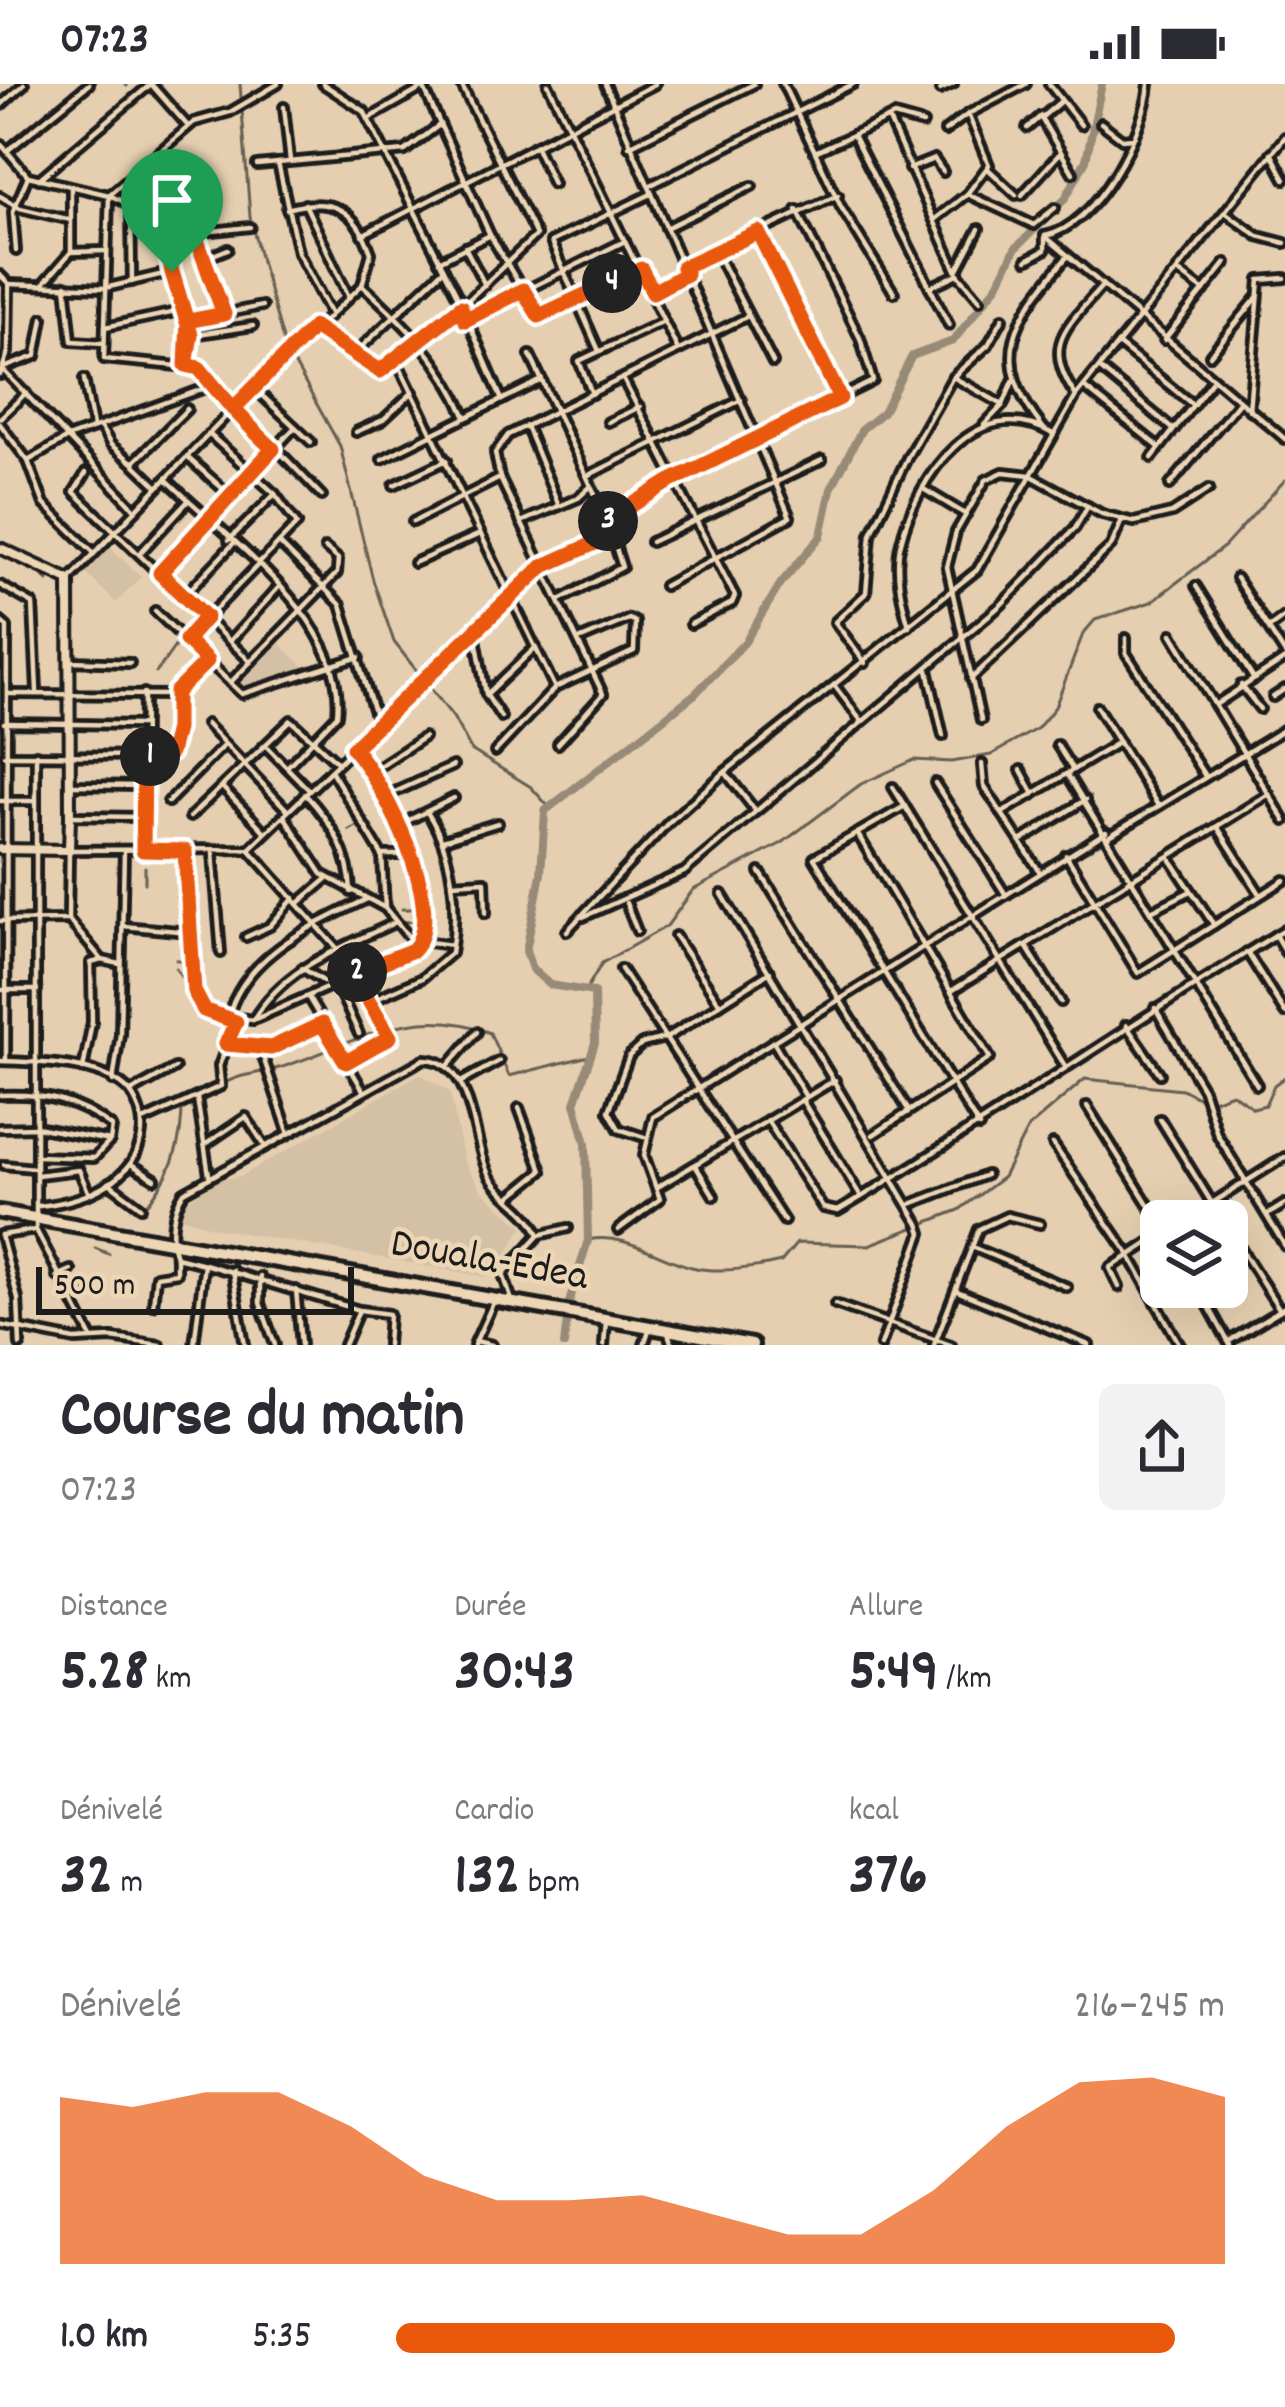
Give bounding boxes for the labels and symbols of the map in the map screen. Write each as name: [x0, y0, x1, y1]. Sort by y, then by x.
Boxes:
pin: [121, 149, 223, 272]
pin: 4: [582, 253, 642, 313]
pin: 3: [578, 491, 638, 551]
pin: 1: [120, 726, 180, 786]
pin: 2: [327, 942, 387, 1002]
street label: Douala-Edea: [386, 1216, 594, 1310]
scale bar: [36, 1261, 354, 1314]

